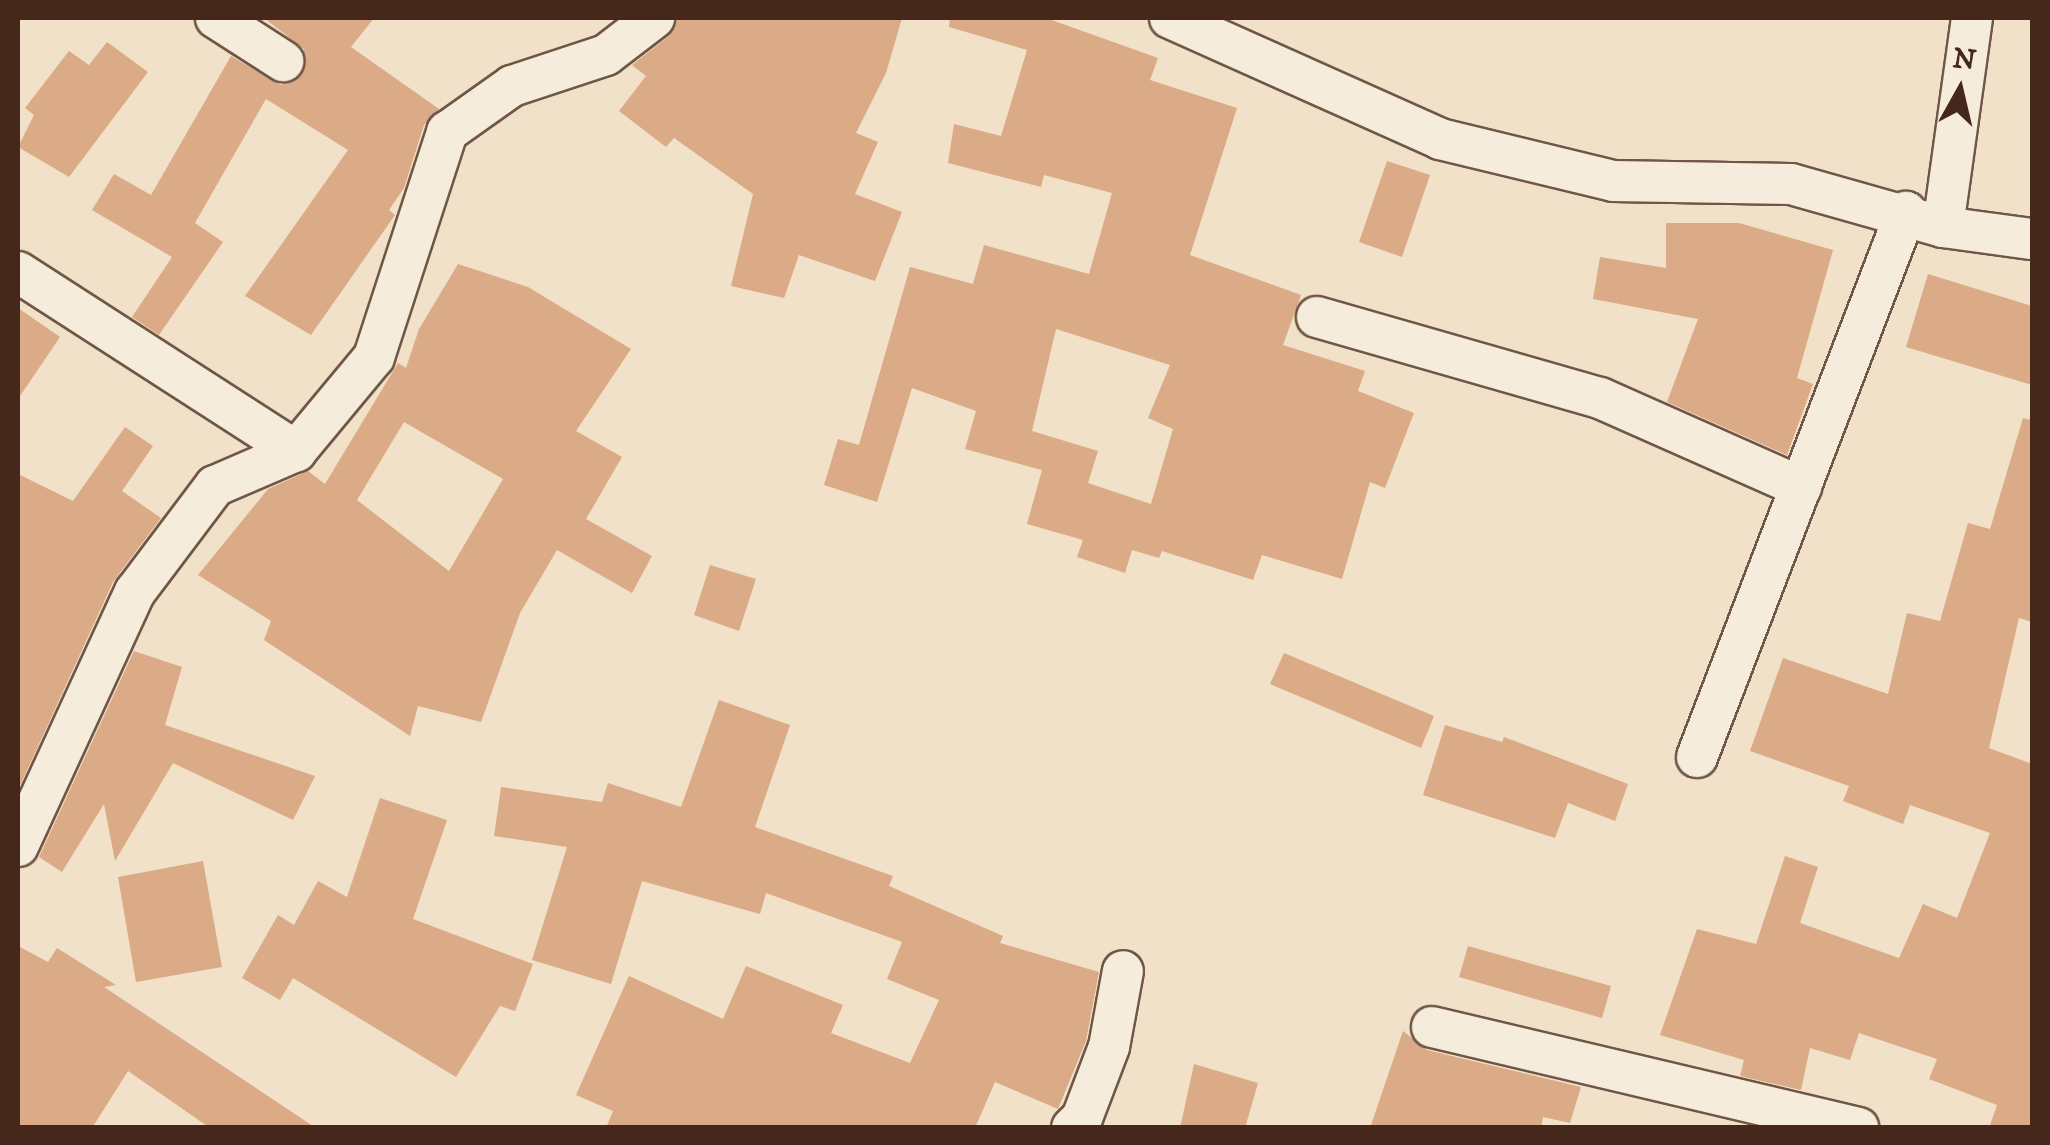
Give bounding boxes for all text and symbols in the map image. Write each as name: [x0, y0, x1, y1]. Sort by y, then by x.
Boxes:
north arrow: [1910, 40, 2010, 140]
text: N: [1950, 41, 1978, 79]

